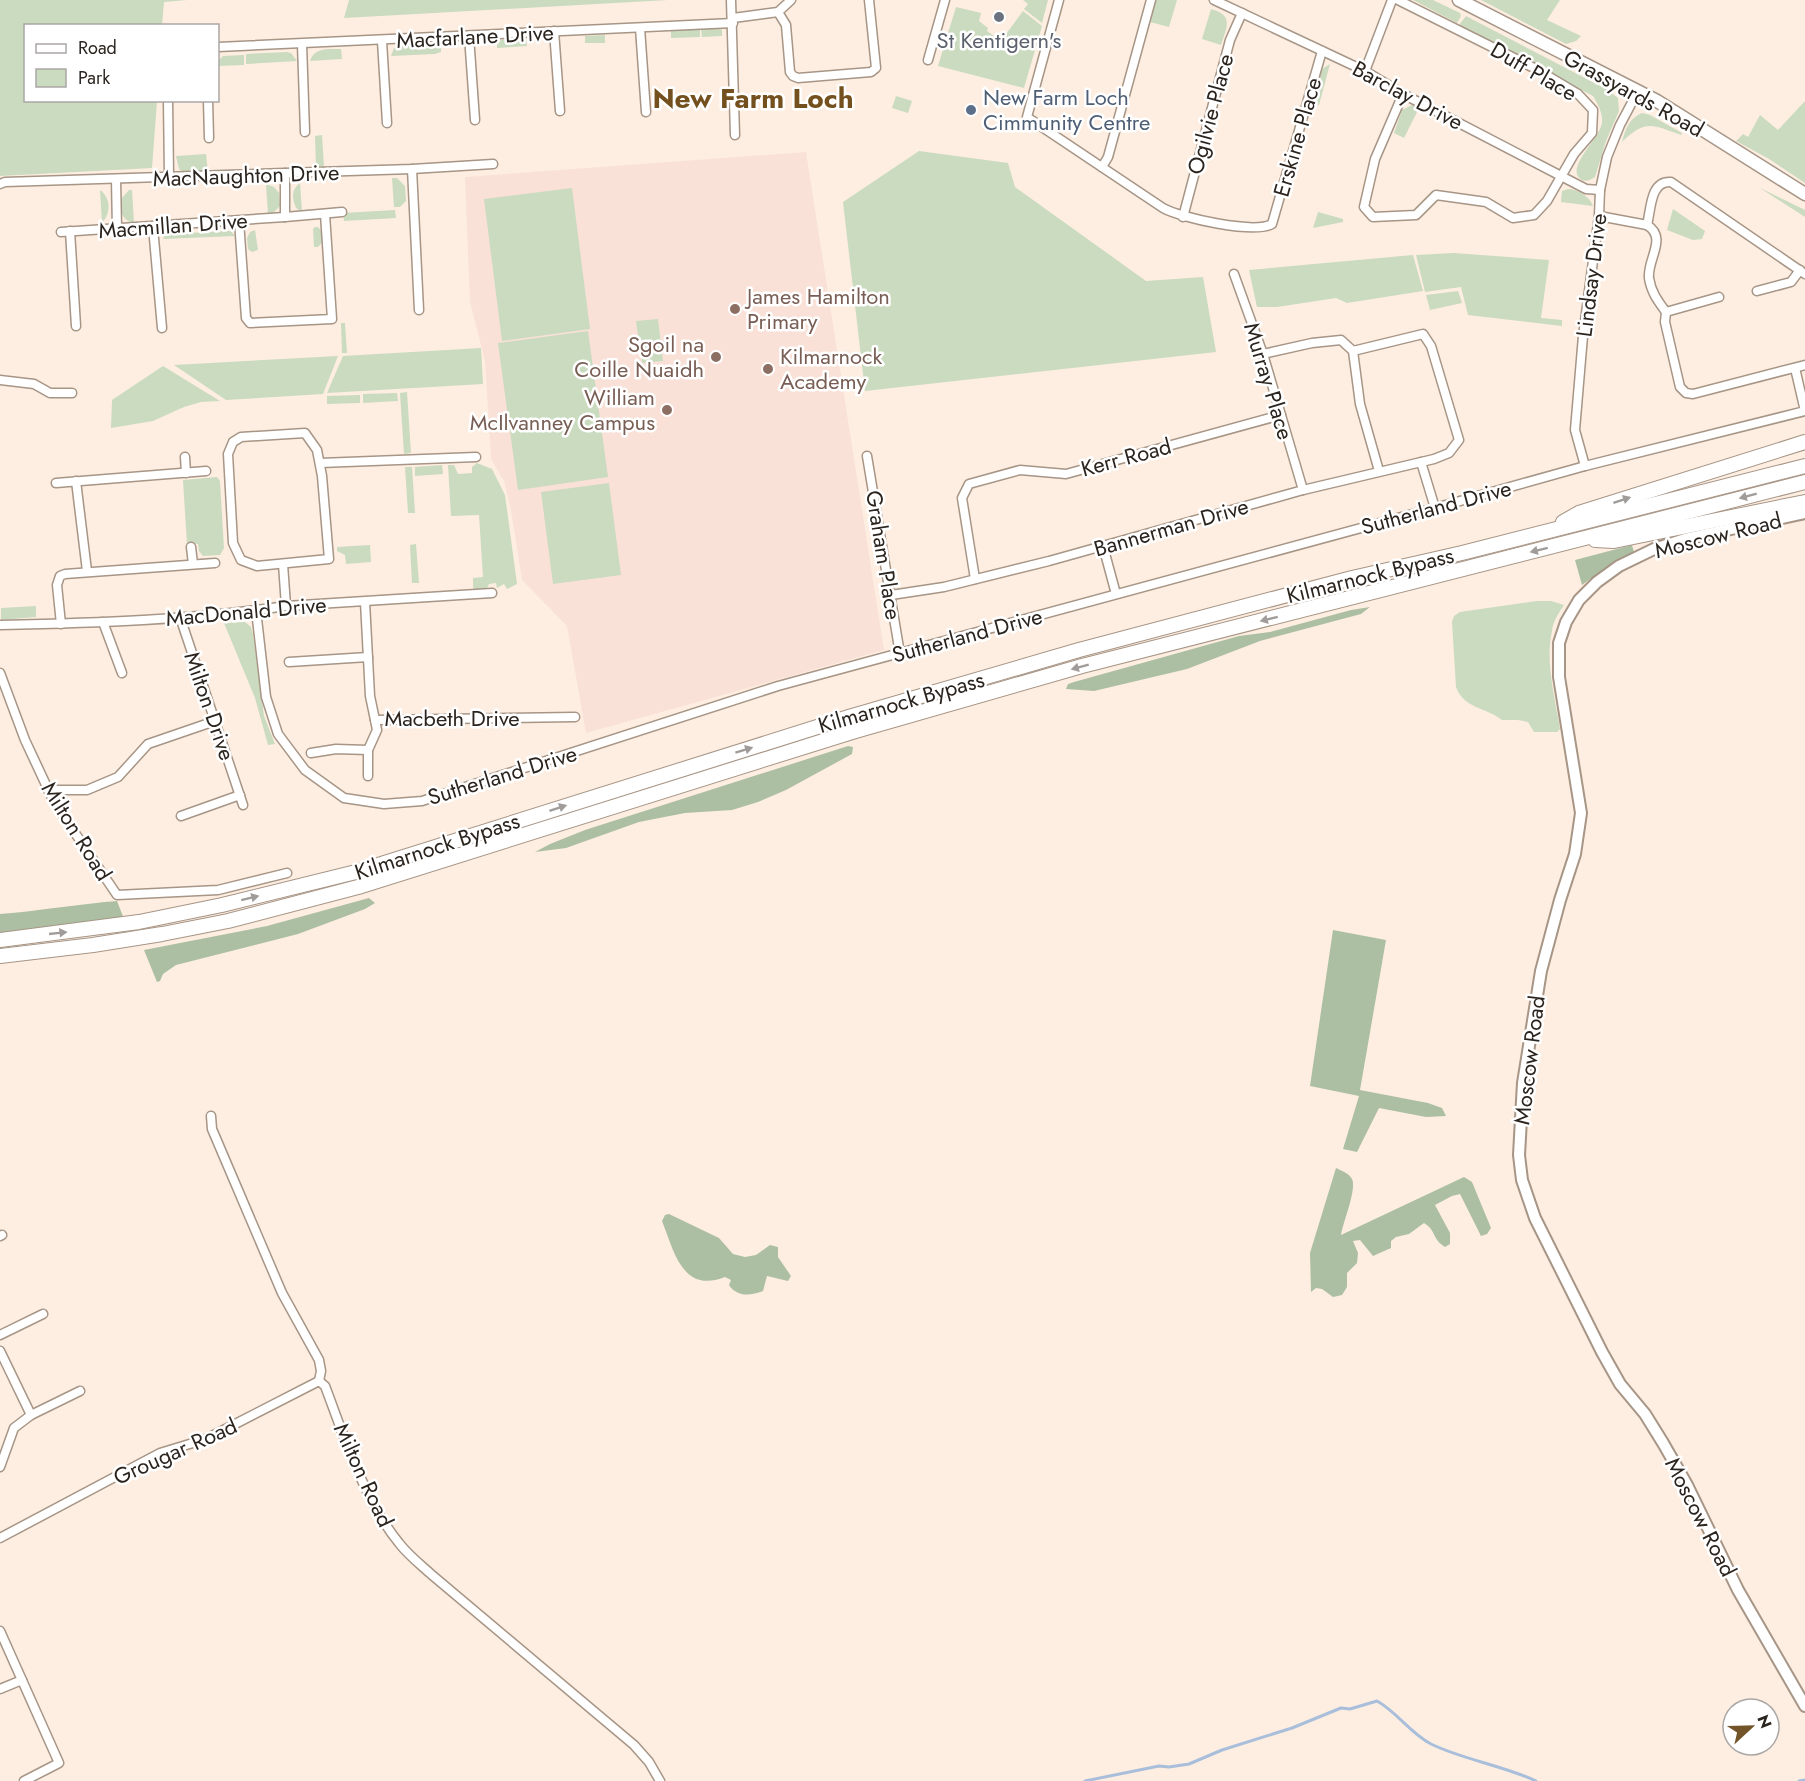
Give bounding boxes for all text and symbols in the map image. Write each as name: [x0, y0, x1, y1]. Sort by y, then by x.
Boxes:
marker: St Kentigern's: [992, 10, 1006, 24]
street label: Macfarlane Drive: [396, 16, 554, 56]
legend: [24, 24, 219, 102]
place label: St Kentigern's: [937, 24, 1062, 56]
street label: Duff Place: [1485, 33, 1583, 109]
text: Road: [78, 35, 117, 61]
street label: Grassyards Road: [1558, 41, 1710, 145]
street label: Ogilvie Place: [1179, 50, 1241, 178]
street label: Barclay Drive: [1347, 52, 1469, 138]
text: Park: [78, 65, 110, 91]
street label: Erskine Place: [1265, 74, 1329, 200]
district label: New Farm Loch: [652, 78, 854, 119]
place label: New Farm Loch Cimmunity Centre: [983, 81, 1150, 138]
marker: New Farm Loch Cimmunity Centre: [964, 103, 978, 117]
street label: MacNaughton Drive: [152, 156, 340, 194]
street label: Macmillan Drive: [97, 204, 249, 246]
street label: Lindsay Drive: [1568, 211, 1614, 339]
place label: James Hamilton Primary: [744, 280, 890, 337]
marker: James Hamilton Primary: [728, 302, 742, 316]
street label: Murray Place: [1236, 319, 1302, 443]
place label: Sgoil na Coille Nuaidh: [574, 328, 704, 385]
place label: Kilmarnock Academy: [780, 340, 883, 397]
marker: Sgoil na Coille Nuaidh: [709, 350, 723, 364]
marker: Kilmarnock Academy: [761, 362, 775, 376]
place label: William McIlvanney Campus: [470, 381, 655, 438]
marker: William McIlvanney Campus: [660, 403, 674, 417]
street label: Kerr Road: [1077, 430, 1175, 484]
street label: Sutherland Drive: [1357, 472, 1515, 542]
street label: Graham Place: [858, 488, 910, 622]
street label: Bannerman Drive: [1090, 490, 1252, 564]
one-way arrow: [1739, 492, 1758, 502]
one-way arrow: [1613, 495, 1631, 504]
street label: Moscow Road: [1651, 504, 1785, 566]
street label: Kilmarnock Bypass: [1283, 539, 1457, 611]
one-way arrow: [1530, 546, 1548, 556]
street label: MacDonald Drive: [164, 588, 328, 634]
street label: Sutherland Drive: [888, 600, 1046, 670]
one-way arrow: [1260, 614, 1278, 624]
street label: Milton Drive: [176, 647, 244, 765]
street label: Kilmarnock Bypass: [814, 663, 988, 741]
one-way arrow: [1071, 663, 1089, 672]
street label: Macbeth Drive: [384, 702, 520, 734]
street label: Sutherland Drive: [423, 737, 581, 813]
one-way arrow: [735, 744, 753, 754]
street label: Milton Road: [34, 775, 120, 887]
one-way arrow: [549, 803, 567, 812]
street label: Kilmarnock Bypass: [350, 804, 524, 888]
one-way arrow: [241, 893, 259, 903]
one-way arrow: [49, 928, 68, 938]
street label: Moscow Road: [1505, 994, 1553, 1126]
street label: Grougar Road: [108, 1409, 242, 1493]
street label: Milton Road: [326, 1418, 402, 1532]
street label: Moscow Road: [1657, 1452, 1745, 1582]
north arrow: [1721, 1697, 1781, 1757]
text: N: [1751, 1711, 1777, 1732]

